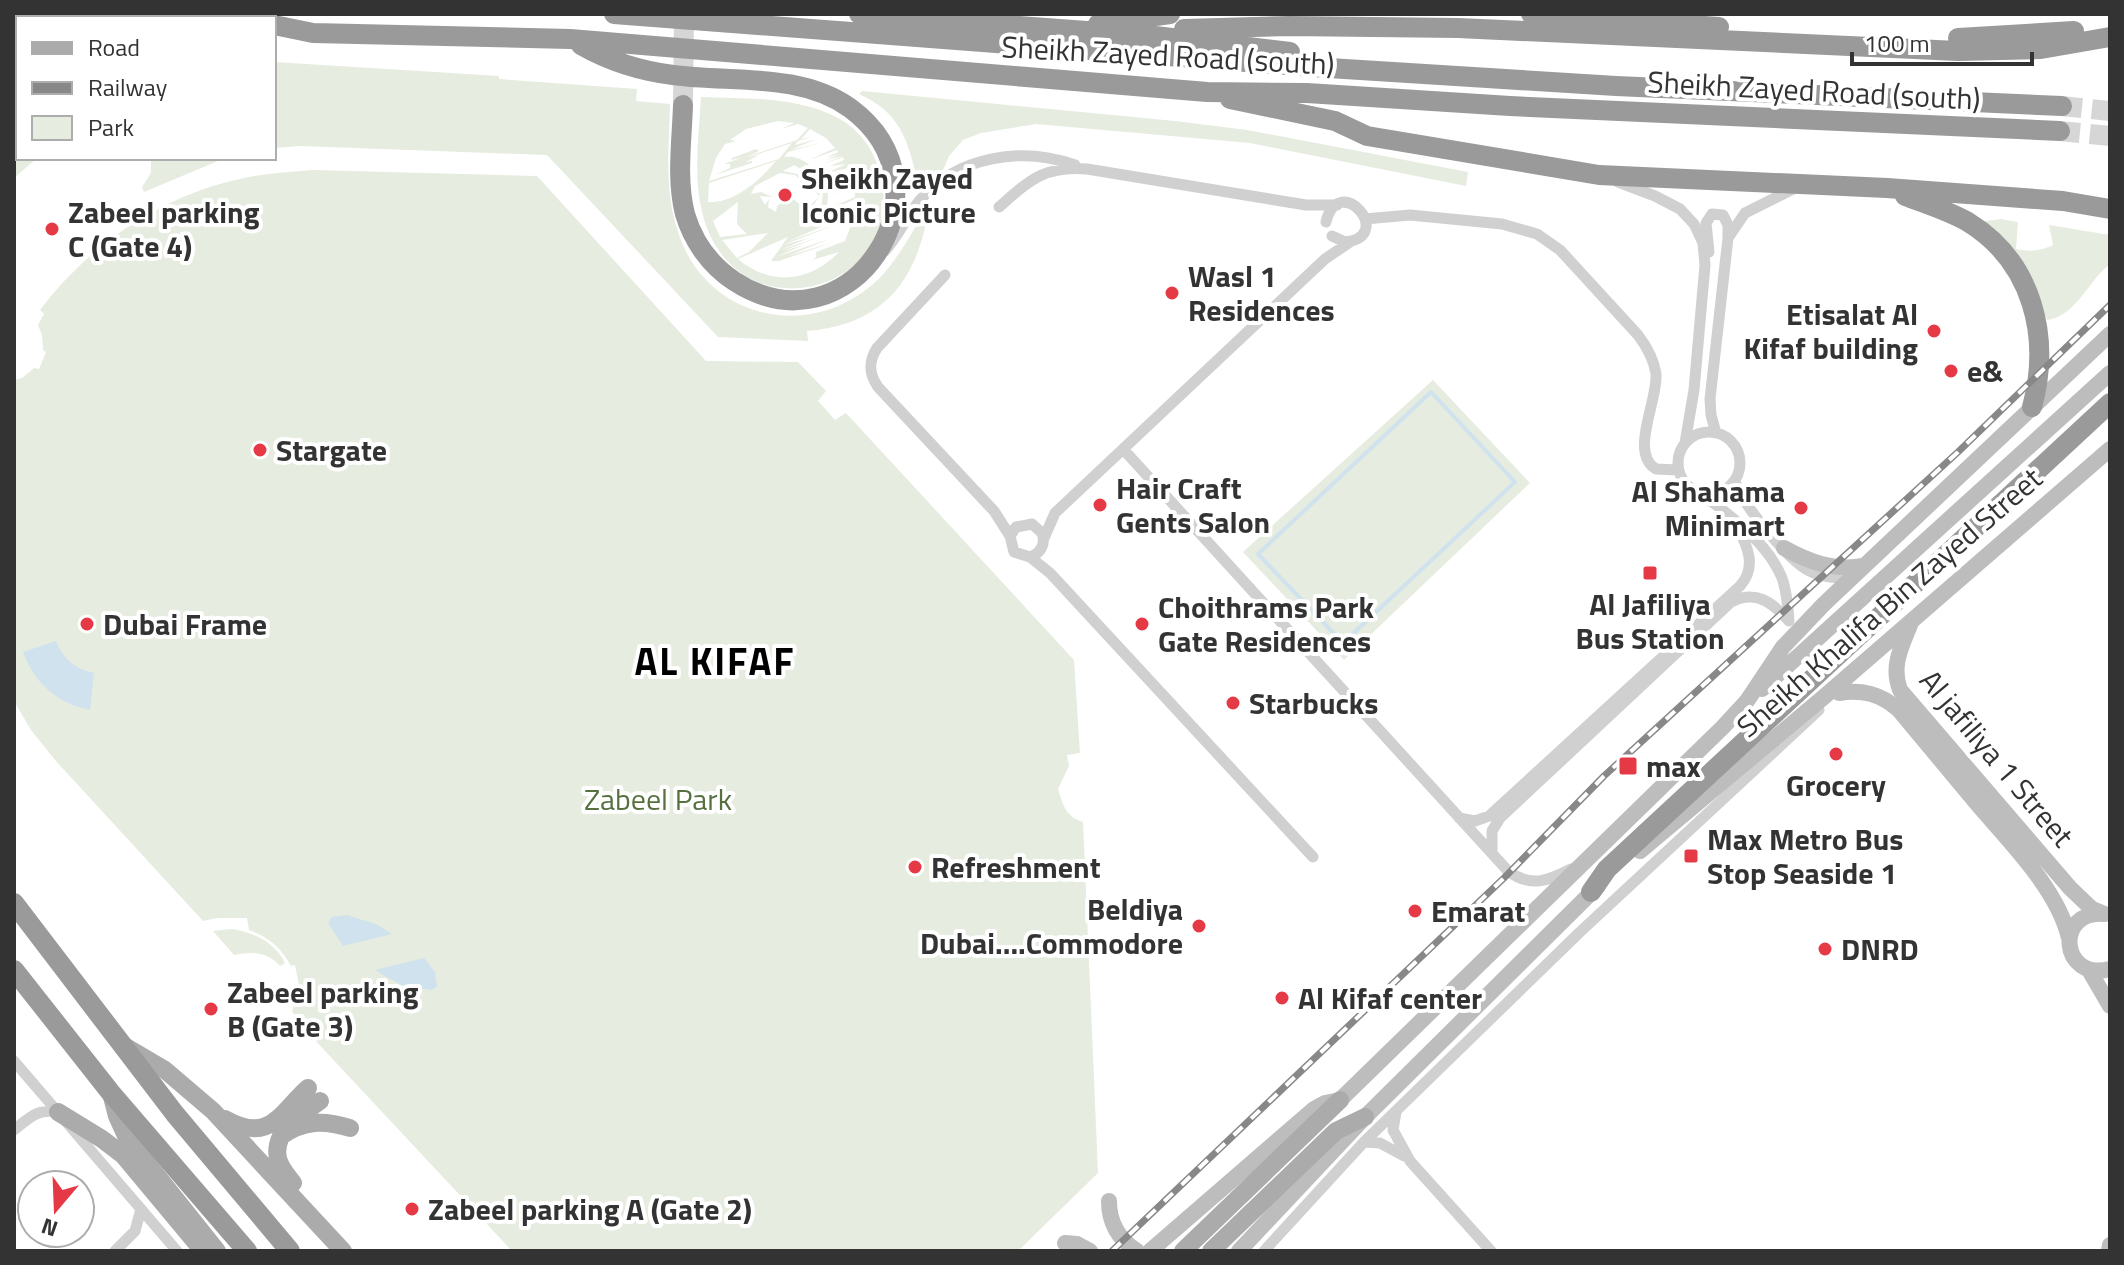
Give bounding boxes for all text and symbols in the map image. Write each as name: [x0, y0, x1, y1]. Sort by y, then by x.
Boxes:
legend: [16, 16, 276, 160]
scale bar: [1852, 16, 2032, 66]
street label: Sheikh Zayed Road (south): [1000, 23, 1336, 87]
text: 100 m: [1864, 25, 1930, 61]
text: Road: [88, 29, 140, 65]
street label: Sheikh Zayed Road (south): [1646, 58, 1982, 122]
text: Railway: [88, 69, 168, 105]
text: Park: [88, 109, 134, 145]
place label: Sheikh Zayed Iconic Picture: [801, 155, 976, 235]
marker: Sheikh Zayed Iconic Picture: [776, 186, 794, 204]
place label: Zabeel parking C (Gate 4): [68, 189, 260, 269]
marker: Zabeel parking C (Gate 4): [43, 220, 61, 238]
place label: Wasl 1 Residences: [1188, 253, 1335, 333]
marker: Wasl 1 Residences: [1163, 284, 1181, 302]
place label: Etisalat Al Kifaf building: [1744, 291, 1918, 371]
marker: Etisalat Al Kifaf building: [1925, 322, 1943, 340]
place label: e&: [1967, 348, 2003, 394]
marker: e&: [1942, 362, 1960, 380]
place label: Stargate: [276, 427, 387, 473]
marker: Stargate: [251, 441, 269, 459]
street label: Sheikh Khalifa Bin Zayed Street: [1726, 456, 2052, 748]
place label: Hair Craft Gents Salon: [1116, 465, 1270, 545]
place label: Al Shahama Minimart: [1632, 468, 1785, 548]
marker: Hair Craft Gents Salon: [1091, 496, 1109, 514]
marker: Al Shahama Minimart: [1792, 499, 1810, 517]
marker: Al Jafiliya Bus Station: [1641, 564, 1659, 582]
place label: Al Jafiliya Bus Station: [1575, 581, 1725, 661]
place label: Choithrams Park Gate Residences: [1158, 584, 1375, 664]
place label: Dubai Frame: [103, 601, 267, 647]
marker: Dubai Frame: [78, 615, 96, 633]
marker: Choithrams Park Gate Residences: [1133, 615, 1151, 633]
district label: AL KIFAF: [634, 632, 796, 690]
street label: Al jafiliya 1 Street: [1909, 659, 2085, 857]
place label: Starbucks: [1249, 680, 1378, 726]
marker: Starbucks: [1224, 694, 1242, 712]
place label: max: [1646, 743, 1701, 789]
marker: Grocery: [1827, 745, 1845, 763]
marker: max: [1617, 755, 1639, 777]
place label: Grocery: [1786, 762, 1886, 808]
park label: Zabeel Park: [584, 776, 732, 822]
place label: Max Metro Bus Stop Seaside 1: [1707, 816, 1903, 896]
place label: Refreshment: [931, 844, 1101, 890]
marker: Max Metro Bus Stop Seaside 1: [1682, 847, 1700, 865]
marker: Refreshment: [906, 858, 924, 876]
place label: Beldiya Dubai....Commodore: [920, 886, 1183, 966]
place label: Emarat: [1431, 888, 1526, 934]
marker: Emarat: [1406, 902, 1424, 920]
marker: Beldiya Dubai....Commodore: [1190, 917, 1208, 935]
place label: DNRD: [1841, 926, 1919, 972]
marker: DNRD: [1816, 940, 1834, 958]
place label: Zabeel parking B (Gate 3): [227, 969, 419, 1049]
place label: Al Kifaf center: [1298, 975, 1482, 1021]
marker: Al Kifaf center: [1273, 989, 1291, 1007]
marker: Zabeel parking B (Gate 3): [202, 1000, 220, 1018]
north arrow: [16, 1169, 96, 1249]
place label: Zabeel parking A (Gate 2): [428, 1186, 752, 1232]
marker: Zabeel parking A (Gate 2): [403, 1200, 421, 1218]
text: N: [37, 1209, 62, 1246]

